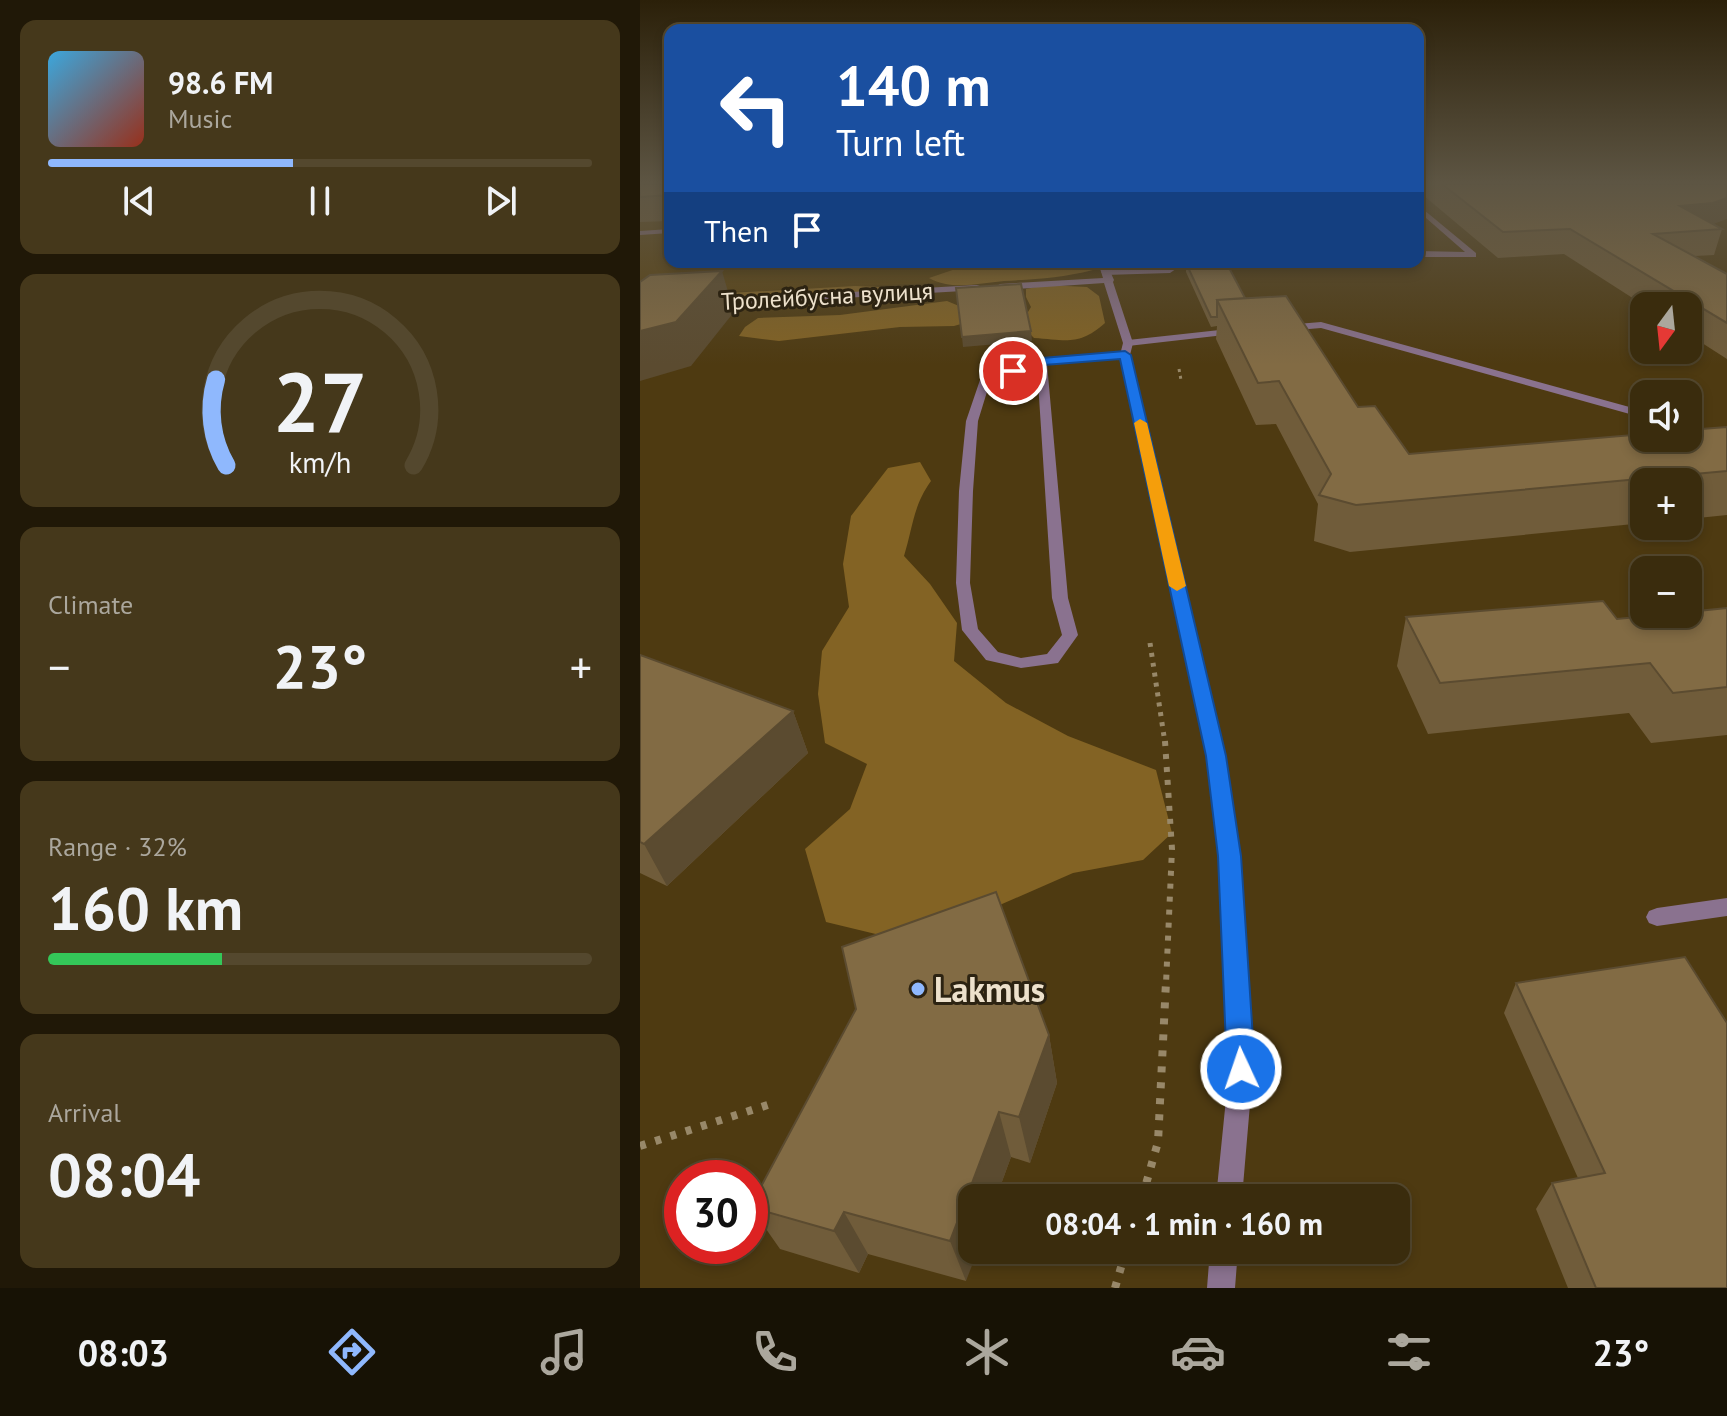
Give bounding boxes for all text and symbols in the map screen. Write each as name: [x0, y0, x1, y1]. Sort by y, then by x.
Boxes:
text: 140 m: [836, 49, 991, 121]
icon: left: [704, 56, 808, 160]
text: 98.6 FM: [168, 63, 273, 102]
text: Music: [168, 102, 232, 135]
text: Turn left: [836, 119, 965, 166]
icon: previous: [117, 179, 161, 223]
icon: pause: [298, 179, 342, 223]
icon: next: [479, 179, 523, 223]
icon: arrive: [785, 208, 829, 252]
text: Then: [704, 211, 769, 250]
street label: Тролейбусна вулиця: [720, 275, 934, 317]
north arrow: [1630, 292, 1702, 364]
map controls: [1630, 292, 1702, 628]
pin: [979, 337, 1047, 405]
text: 27: [273, 347, 367, 455]
icon: arrive: [991, 349, 1035, 393]
button: sound: [1630, 380, 1702, 452]
text: km/h: [289, 445, 351, 482]
button: +: [1630, 468, 1702, 540]
button: −: [1630, 556, 1702, 628]
text: Climate: [48, 588, 133, 621]
text: 23°: [273, 627, 367, 705]
text: −: [48, 638, 70, 695]
text: +: [570, 638, 592, 695]
text: Range · 32%: [48, 830, 187, 863]
text: 160 km: [48, 869, 243, 947]
place label: Lakmus: [934, 967, 1045, 1011]
marker: Lakmus: [909, 980, 927, 998]
position arrow: [1199, 1027, 1283, 1111]
text: Arrival: [48, 1096, 121, 1129]
text: 08:04: [48, 1135, 200, 1213]
speed limit sign: 30: [664, 1160, 768, 1264]
text: 08:04 · 1 min · 160 m: [1045, 1204, 1323, 1243]
icon: directions: [324, 1324, 380, 1380]
icon: music: [536, 1324, 592, 1380]
icon: phone: [747, 1324, 803, 1380]
icon: climate: [959, 1324, 1015, 1380]
icon: car: [1170, 1324, 1226, 1380]
icon: filters: [1381, 1324, 1437, 1380]
text: 08:03: [78, 1329, 169, 1376]
text: 23°: [1593, 1329, 1649, 1376]

